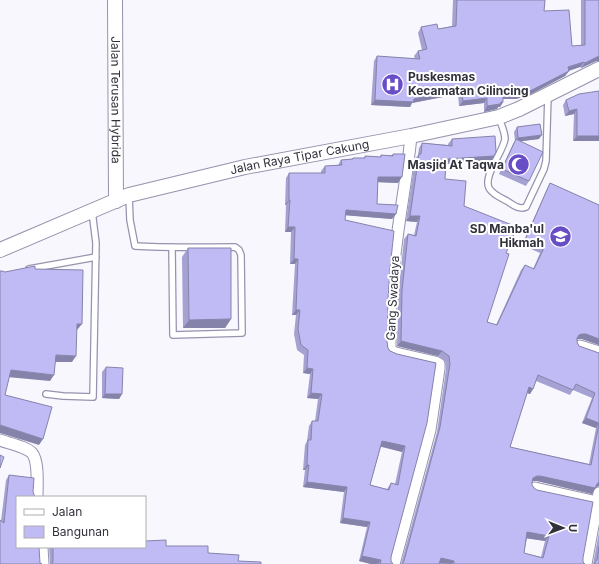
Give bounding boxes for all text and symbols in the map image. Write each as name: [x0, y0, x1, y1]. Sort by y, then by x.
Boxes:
street label: Jalan Terusan Hybrida: [108, 36, 124, 164]
place label: Puskesmas Kecamatan Cilincing: [408, 69, 529, 98]
hospital icon: Puskesmas Kecamatan Cilincing: [379, 71, 405, 97]
street label: Jalan Raya Tipar Cakung: [228, 136, 370, 177]
mosque icon: Masjid At Taqwa: [506, 152, 532, 178]
place label: Masjid At Taqwa: [408, 157, 504, 172]
place label: SD Manba'ul Hikmah: [470, 221, 544, 250]
school or university icon: SD Manba'ul Hikmah: [547, 223, 573, 249]
street label: Gang Swadaya: [383, 255, 402, 341]
legend: [16, 496, 146, 548]
text: Jalan: [52, 504, 82, 519]
north arrow: [543, 508, 583, 548]
text: Bangunan: [52, 524, 109, 539]
text: U: [566, 524, 580, 532]

